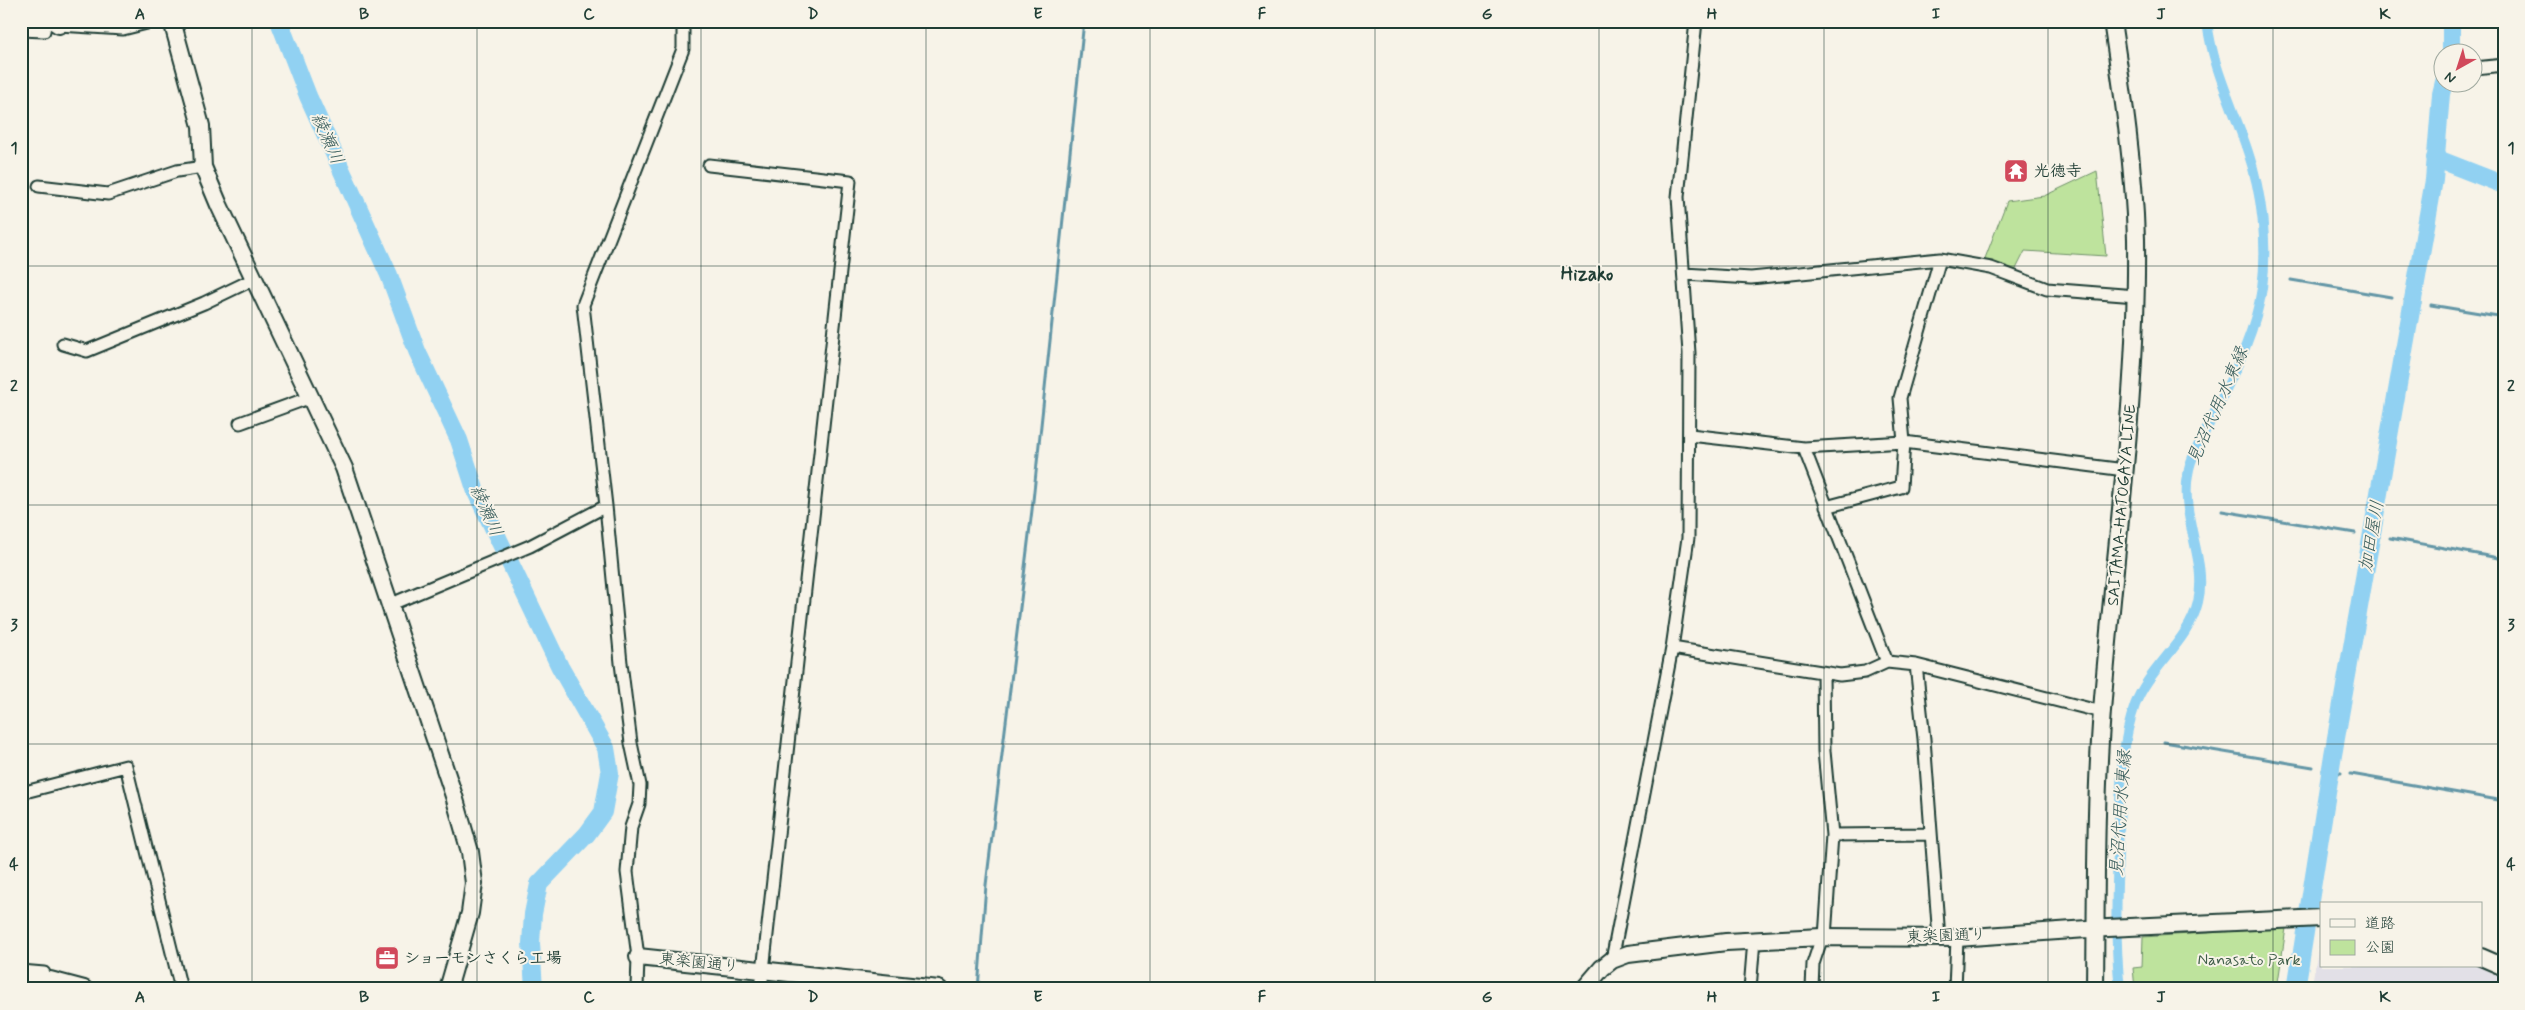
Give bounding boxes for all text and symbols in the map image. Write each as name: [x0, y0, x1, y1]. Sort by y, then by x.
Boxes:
text: A: [135, 4, 145, 25]
text: B: [359, 4, 369, 25]
text: C: [583, 4, 595, 25]
text: D: [807, 4, 819, 25]
text: E: [1033, 4, 1043, 25]
text: F: [1258, 4, 1267, 25]
text: G: [1482, 4, 1493, 25]
text: H: [1707, 4, 1718, 25]
text: I: [1932, 4, 1941, 25]
text: J: [2156, 4, 2166, 25]
text: K: [2379, 4, 2391, 25]
north arrow: [2432, 42, 2482, 92]
text: N: [2441, 67, 2460, 87]
water label: 綾瀬川: [305, 109, 349, 169]
text: 1: [10, 138, 18, 159]
text: 1: [2507, 138, 2515, 159]
temple icon: 光徳寺: [2003, 158, 2029, 184]
place label: 光徳寺: [2034, 161, 2082, 182]
district label: Hizako: [1561, 262, 1613, 287]
water label: 見沼代用水東縁: [2181, 342, 2255, 468]
text: 2: [10, 376, 18, 397]
text: 2: [2507, 376, 2515, 397]
street label: SAITAMA-HATOGAYA LINE: [2103, 403, 2141, 607]
water label: 綾瀬川: [464, 481, 508, 541]
water label: 加田屋川: [2354, 498, 2390, 574]
text: 3: [10, 615, 18, 636]
text: 3: [2507, 615, 2515, 636]
water label: 見沼代用水東縁: [2105, 747, 2138, 877]
text: 4: [9, 854, 19, 875]
text: 4: [2506, 854, 2516, 875]
legend: [2320, 902, 2482, 968]
text: 道路: [2365, 914, 2395, 934]
street label: 東楽園通り: [1906, 924, 1986, 948]
text: 公園: [2365, 938, 2395, 958]
office icon: ショーモンさくら工場: [374, 945, 400, 971]
place label: ショーモンさくら工場: [404, 948, 562, 969]
street label: 東楽園通り: [658, 948, 740, 978]
park label: Nanasato Park: [2197, 950, 2301, 971]
text: A: [135, 987, 145, 1008]
text: B: [359, 987, 369, 1008]
text: C: [583, 987, 595, 1008]
text: D: [807, 987, 819, 1008]
text: E: [1033, 987, 1043, 1008]
text: F: [1258, 987, 1267, 1008]
text: G: [1482, 987, 1493, 1008]
text: H: [1707, 987, 1718, 1008]
text: I: [1932, 987, 1941, 1008]
text: J: [2156, 987, 2166, 1008]
text: K: [2379, 987, 2391, 1008]

